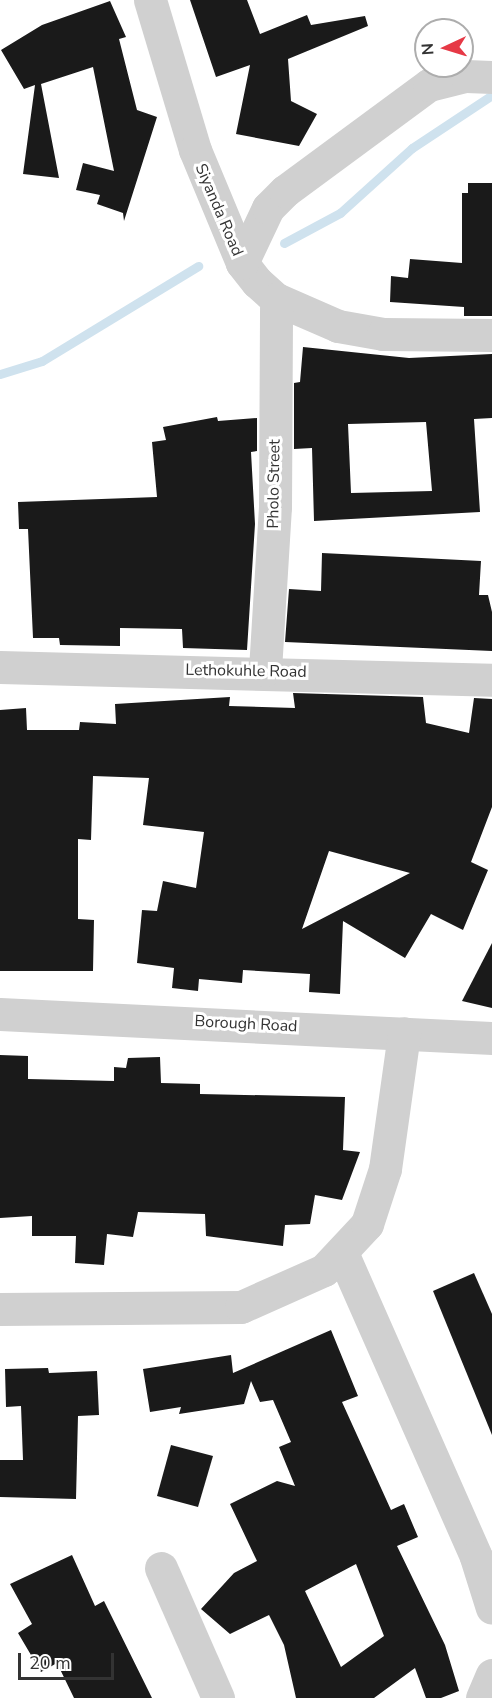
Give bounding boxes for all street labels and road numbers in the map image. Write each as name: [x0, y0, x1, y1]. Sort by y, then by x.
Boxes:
street label: Siyanda Road: [191, 161, 247, 259]
street label: Pholo Street: [264, 439, 284, 529]
street label: Lethokuhle Road: [185, 660, 307, 682]
street label: Borough Road: [194, 1012, 298, 1036]

